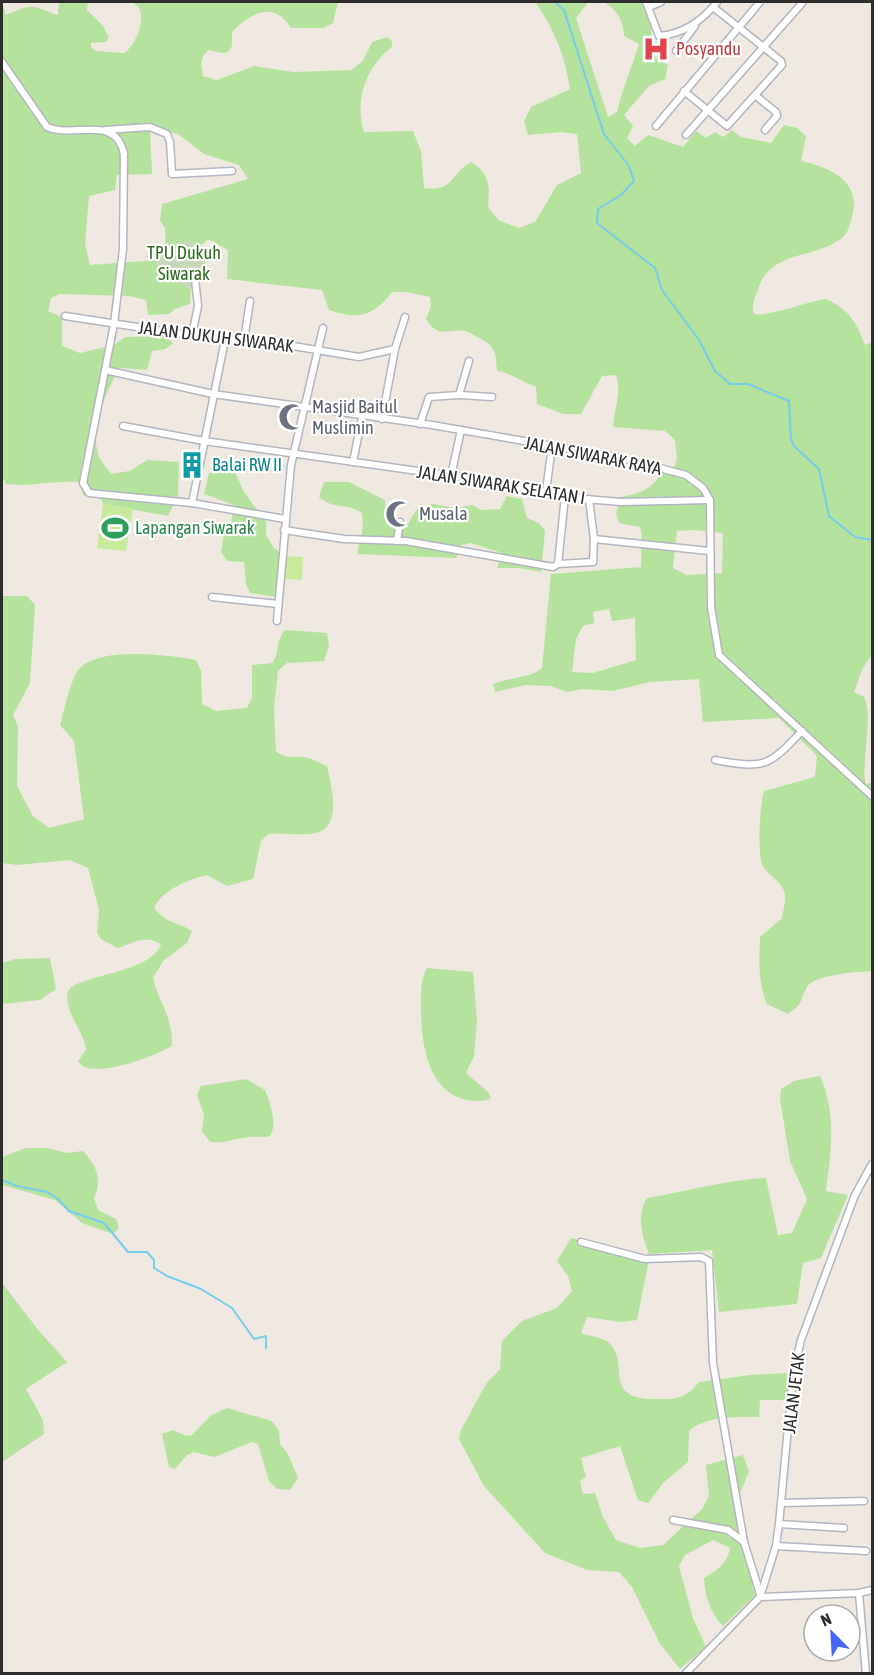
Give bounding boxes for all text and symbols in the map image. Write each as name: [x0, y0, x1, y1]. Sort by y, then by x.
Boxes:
hospital icon: Posyandu: [641, 34, 671, 64]
place label: Posyandu: [676, 38, 741, 59]
park label: TPU Dukuh Siwarak: [147, 242, 221, 284]
street label: JALAN DUKUH SIWARAK: [137, 317, 295, 357]
place label: Masjid Baitul Muslimin: [312, 396, 398, 438]
mosque icon: Masjid Baitul Muslimin: [277, 402, 307, 432]
street label: JALAN SIWARAK RAYA: [523, 432, 664, 479]
building icon: Balai RW II: [177, 450, 207, 480]
place label: Balai RW II: [212, 454, 282, 475]
street label: JALAN SIWARAK SELATAN I: [415, 461, 587, 508]
mosque icon: Musala: [384, 499, 414, 529]
place label: Musala: [419, 503, 468, 524]
sports icon: Lapangan Siwarak: [100, 513, 130, 543]
place label: Lapangan Siwarak: [135, 517, 255, 538]
street label: JALAN JETAK: [778, 1351, 809, 1435]
north arrow: [802, 1603, 862, 1663]
text: N: [818, 1609, 834, 1629]

